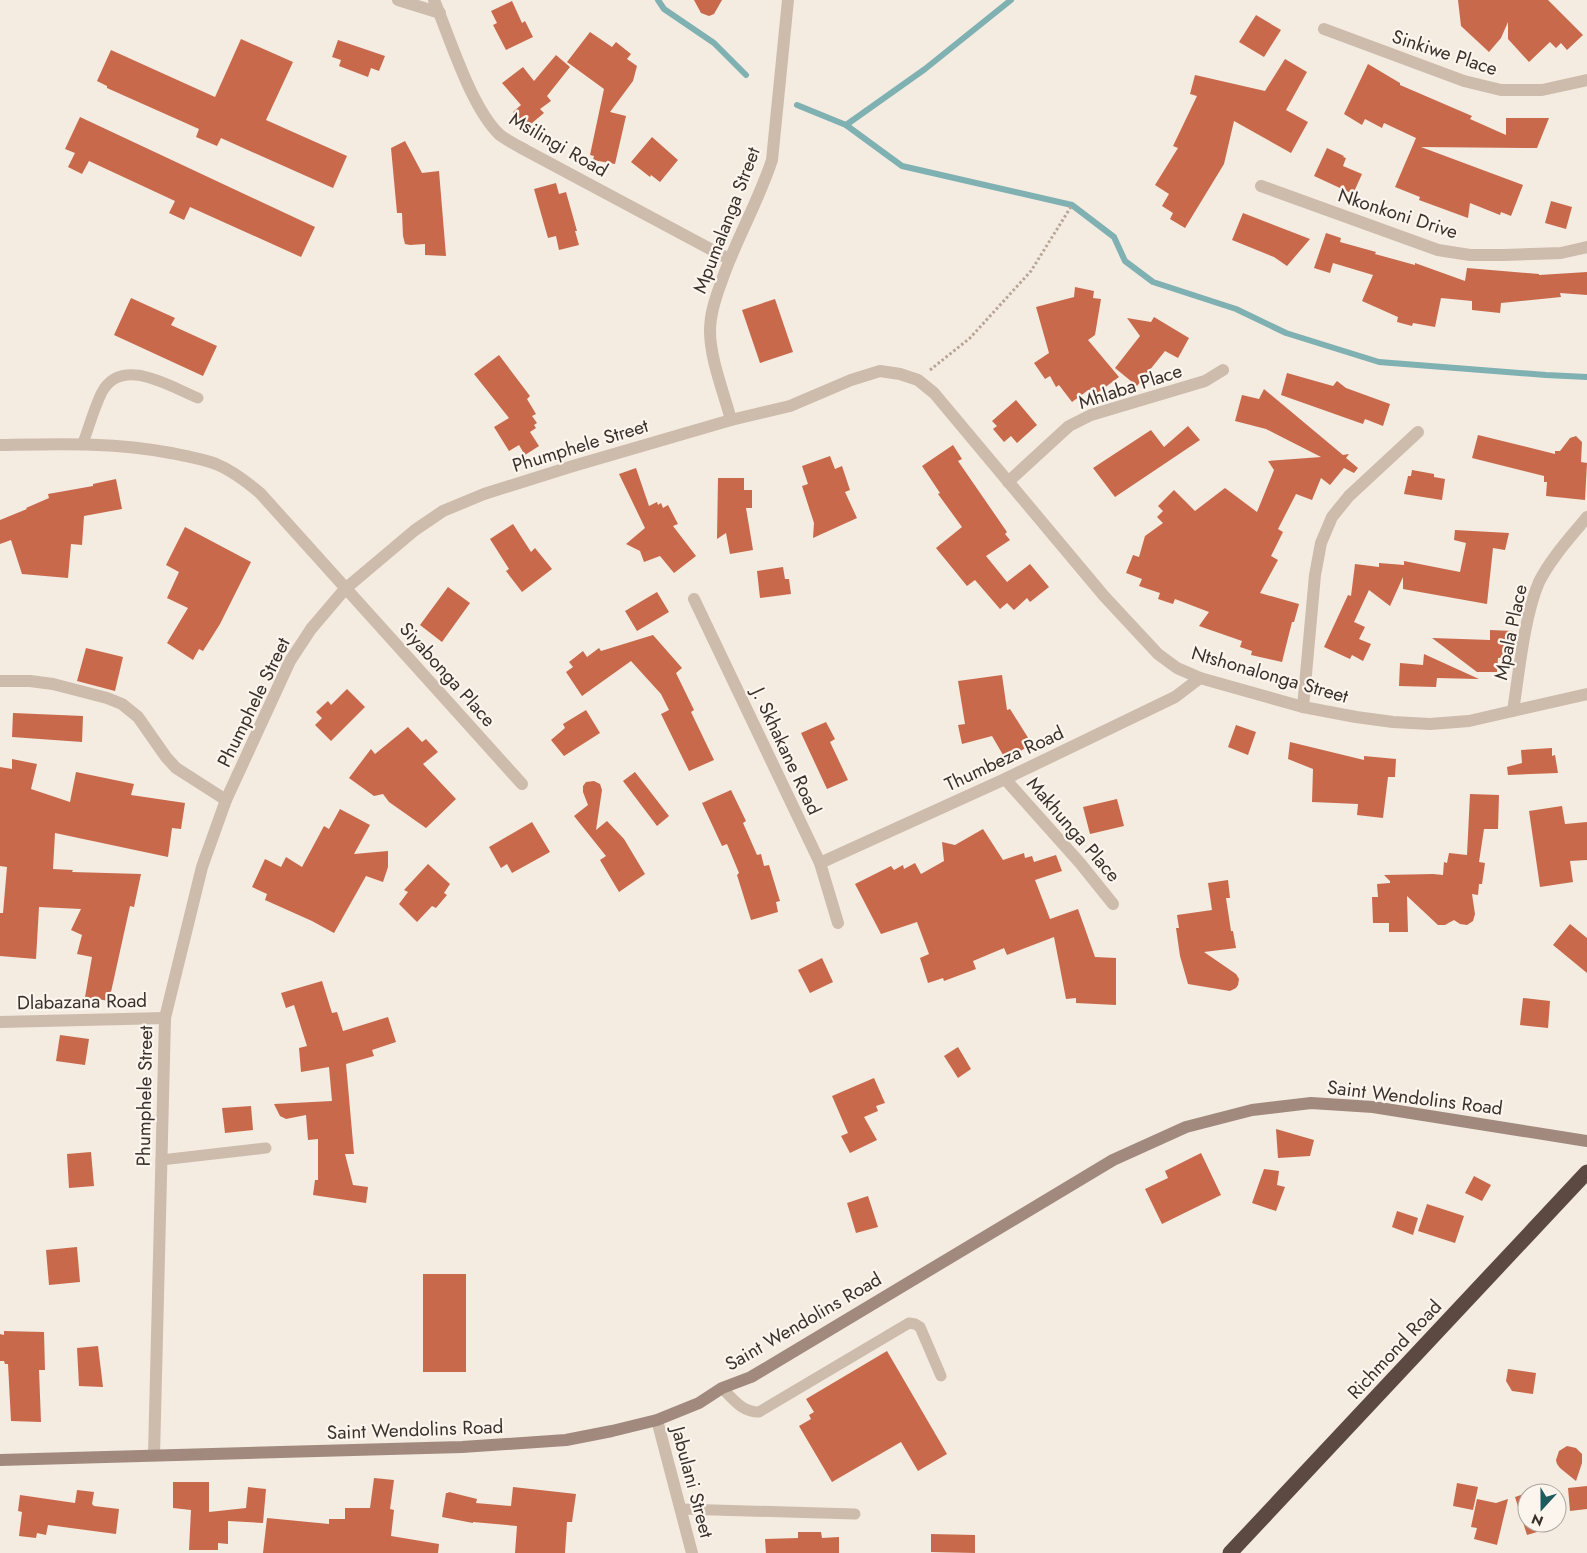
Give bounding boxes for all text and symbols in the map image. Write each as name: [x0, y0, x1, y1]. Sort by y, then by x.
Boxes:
street label: Sinkiwe Place: [1389, 23, 1501, 82]
street label: Msilingi Road: [504, 105, 613, 184]
street label: Mpumalanga Street: [686, 143, 767, 297]
street label: Nkonkoni Drive: [1334, 181, 1461, 246]
street label: Mhlaba Place: [1075, 357, 1186, 416]
street label: Phumphele Street: [509, 412, 652, 479]
street label: Mpala Place: [1487, 581, 1534, 683]
street label: Siyabonga Place: [393, 616, 502, 733]
street label: Phumphele Street: [210, 633, 297, 771]
street label: Ntshonalonga Street: [1188, 639, 1352, 710]
street label: J. Skhakane Road: [744, 680, 828, 819]
street label: Thumbeza Road: [940, 719, 1068, 798]
street label: Makhunga Place: [1020, 771, 1127, 888]
street label: Dlabazana Road: [17, 987, 147, 1016]
street label: Phumphele Street: [130, 1025, 159, 1167]
street label: Saint Wendolins Road: [1326, 1073, 1504, 1122]
street label: Saint Wendolins Road: [720, 1266, 886, 1377]
street label: Richmond Road: [1341, 1294, 1448, 1405]
street label: Saint Wendolins Road: [326, 1413, 504, 1446]
street label: Jabulani Street: [664, 1421, 720, 1541]
north arrow: [1517, 1483, 1567, 1533]
text: N: [1529, 1509, 1546, 1531]

